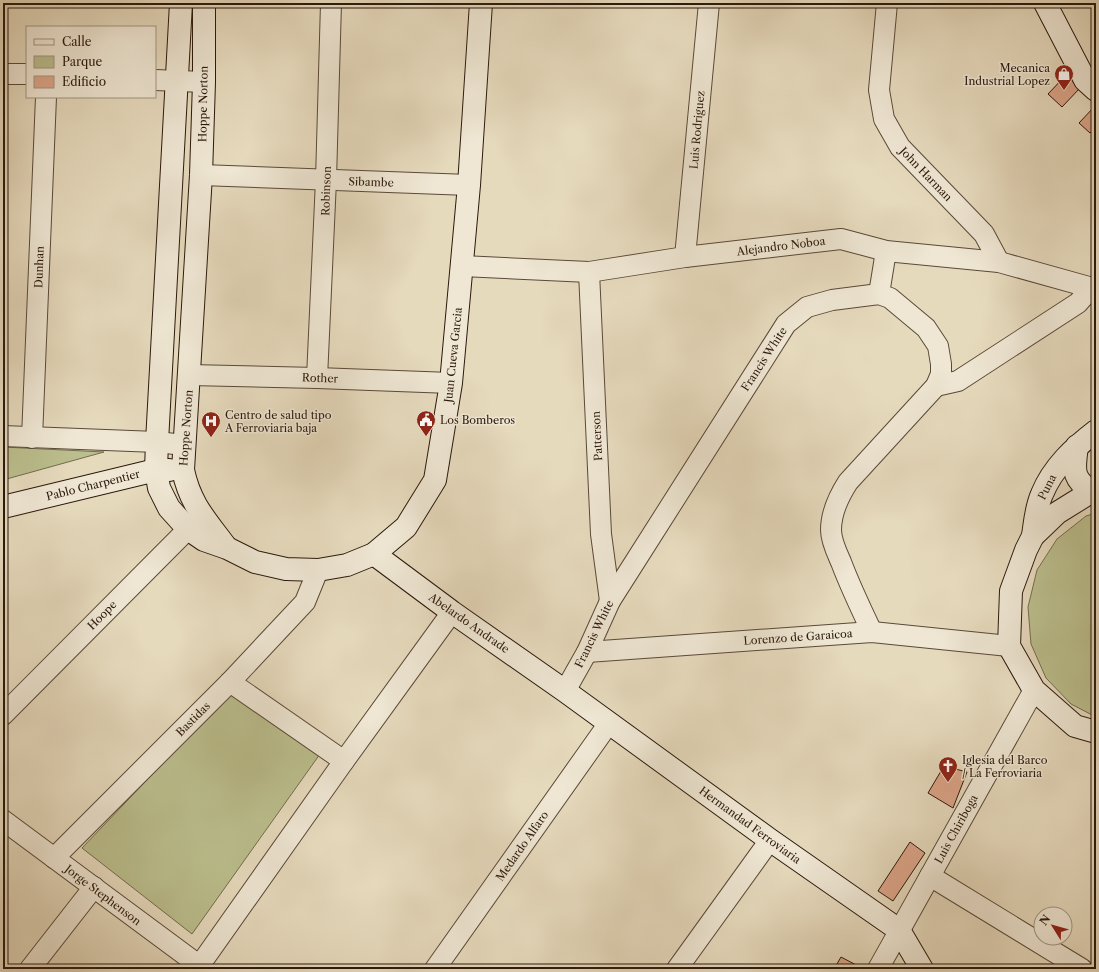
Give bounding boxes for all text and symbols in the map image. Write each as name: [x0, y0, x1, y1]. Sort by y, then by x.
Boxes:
legend: [26, 26, 156, 98]
text: Calle: [62, 34, 92, 49]
text: Parque: [62, 54, 103, 69]
place label: Mecanica Industrial Lopez: [964, 61, 1050, 88]
shop icon: Mecanica Industrial Lopez: [1053, 63, 1075, 91]
street label: Hoppe Norton: [195, 66, 211, 142]
text: Edificio: [62, 74, 106, 89]
street label: Luis Rodriguez: [687, 90, 707, 170]
street label: John Harman: [895, 143, 955, 204]
street label: Robinson: [318, 166, 334, 216]
street label: Sibambe: [348, 174, 394, 190]
street label: Alejandro Noboa: [735, 234, 826, 258]
street label: Dunhan: [31, 246, 47, 288]
street label: Juan Cueva Garcia: [441, 306, 465, 405]
street label: Francis White: [738, 324, 790, 394]
street label: Rother: [302, 370, 339, 386]
street label: Hoppe Norton: [176, 389, 196, 467]
place label: Centro de salud tipo A Ferroviaria baja: [224, 408, 332, 435]
public building icon: Los Bomberos: [415, 409, 437, 437]
hospital icon: Centro de salud tipo A Ferroviaria baja: [200, 410, 222, 438]
street label: Patterson: [589, 411, 605, 461]
place label: Los Bomberos: [440, 413, 515, 427]
street label: Pablo Charpentier: [45, 466, 142, 503]
street label: Puna: [1035, 472, 1059, 502]
street label: Abelardo Andrade: [425, 589, 512, 656]
street label: Hoope: [84, 597, 120, 633]
street label: Francis White: [572, 598, 616, 670]
street label: Lorenzo de Garaicoa: [743, 626, 853, 648]
street label: Bastidas: [173, 699, 213, 739]
place label: Iglesia del Barco / La Ferroviaria: [962, 753, 1048, 780]
church icon: Iglesia del Barco / La Ferroviaria: [937, 755, 959, 783]
street label: Hermandad Ferroviaria: [696, 783, 804, 867]
street label: Luis Chiriboga: [931, 792, 981, 866]
street label: Medardo Alfaro: [493, 808, 551, 884]
street label: Jorge Stephenson: [61, 861, 144, 928]
north arrow: [1033, 906, 1073, 946]
text: N: [1037, 912, 1054, 928]

